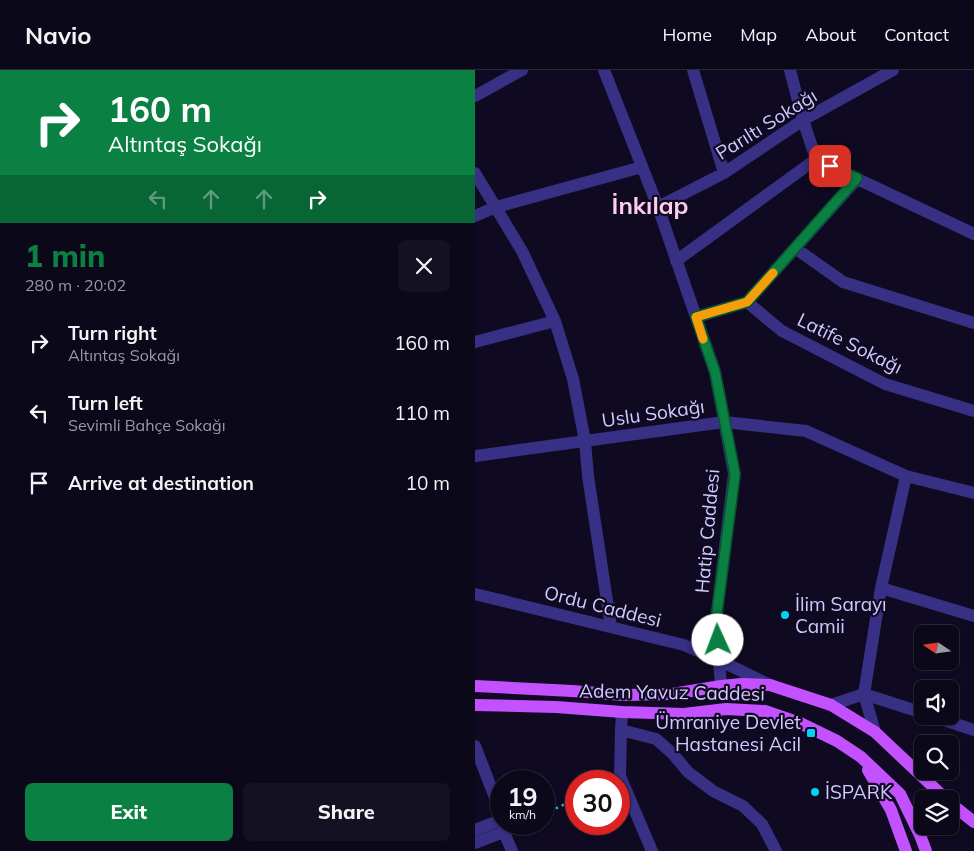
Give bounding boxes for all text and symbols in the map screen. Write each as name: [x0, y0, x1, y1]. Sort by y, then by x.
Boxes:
text: Navio: [25, 20, 91, 50]
text: Home: [662, 23, 712, 46]
text: Map: [740, 23, 777, 46]
text: About: [805, 23, 856, 46]
text: Contact: [884, 23, 949, 46]
street label: Parıltı Sokağı: [711, 83, 821, 165]
text: 160 m: [108, 87, 212, 131]
icon: right: [25, 90, 90, 155]
text: Altıntaş Sokağı: [108, 130, 262, 158]
pin: [809, 145, 851, 187]
icon: arrive: [816, 152, 844, 180]
icon: left: [144, 185, 172, 213]
icon: ahead: [197, 185, 225, 213]
icon: ahead: [250, 185, 278, 213]
icon: right: [303, 185, 331, 213]
district label: İnkılap: [612, 190, 688, 220]
text: 1 min: [25, 237, 105, 275]
button: close: [398, 240, 450, 292]
text: 280 m · 20:02: [25, 275, 126, 295]
street label: Latife Sokağı: [793, 307, 907, 379]
text: Turn right: [68, 321, 157, 345]
icon: right: [25, 329, 53, 357]
text: 160 m: [394, 331, 450, 355]
text: Altıntaş Sokağı: [68, 345, 180, 365]
text: Turn left: [68, 391, 143, 415]
street label: Uslu Sokağı: [600, 394, 706, 432]
icon: left: [25, 399, 53, 427]
text: 110 m: [394, 401, 450, 425]
text: Sevimli Bahçe Sokağı: [68, 415, 226, 435]
street label: Hatip Caddesi: [690, 468, 724, 594]
icon: arrive: [25, 469, 53, 497]
text: Arrive at destination: [68, 471, 254, 495]
text: 10 m: [406, 471, 450, 495]
street label: Ordu Caddesi: [542, 580, 664, 632]
place label: İlim Sarayı Camii: [795, 592, 887, 638]
marker: İlim Sarayı Camii: [779, 609, 791, 621]
position arrow: [691, 613, 743, 665]
north arrow: [914, 625, 959, 670]
map controls: [914, 625, 959, 835]
street label: Adem Yavuz Caddesi: [579, 678, 765, 706]
button: sound: [914, 680, 959, 725]
place label: Ümraniye Devlet Hastanesi Acil: [655, 710, 801, 756]
marker: Ümraniye Devlet Hastanesi Acil: [805, 727, 817, 739]
button: search: [914, 735, 959, 780]
speed limit sign: 30: [565, 770, 630, 835]
place label: İSPARK: [825, 780, 893, 804]
text: 19: [507, 781, 538, 812]
button: Exit: [25, 783, 233, 841]
button: Share: [243, 783, 450, 841]
marker: İSPARK: [809, 786, 821, 798]
button: layers: [914, 790, 959, 835]
text: km/h: [509, 807, 536, 822]

